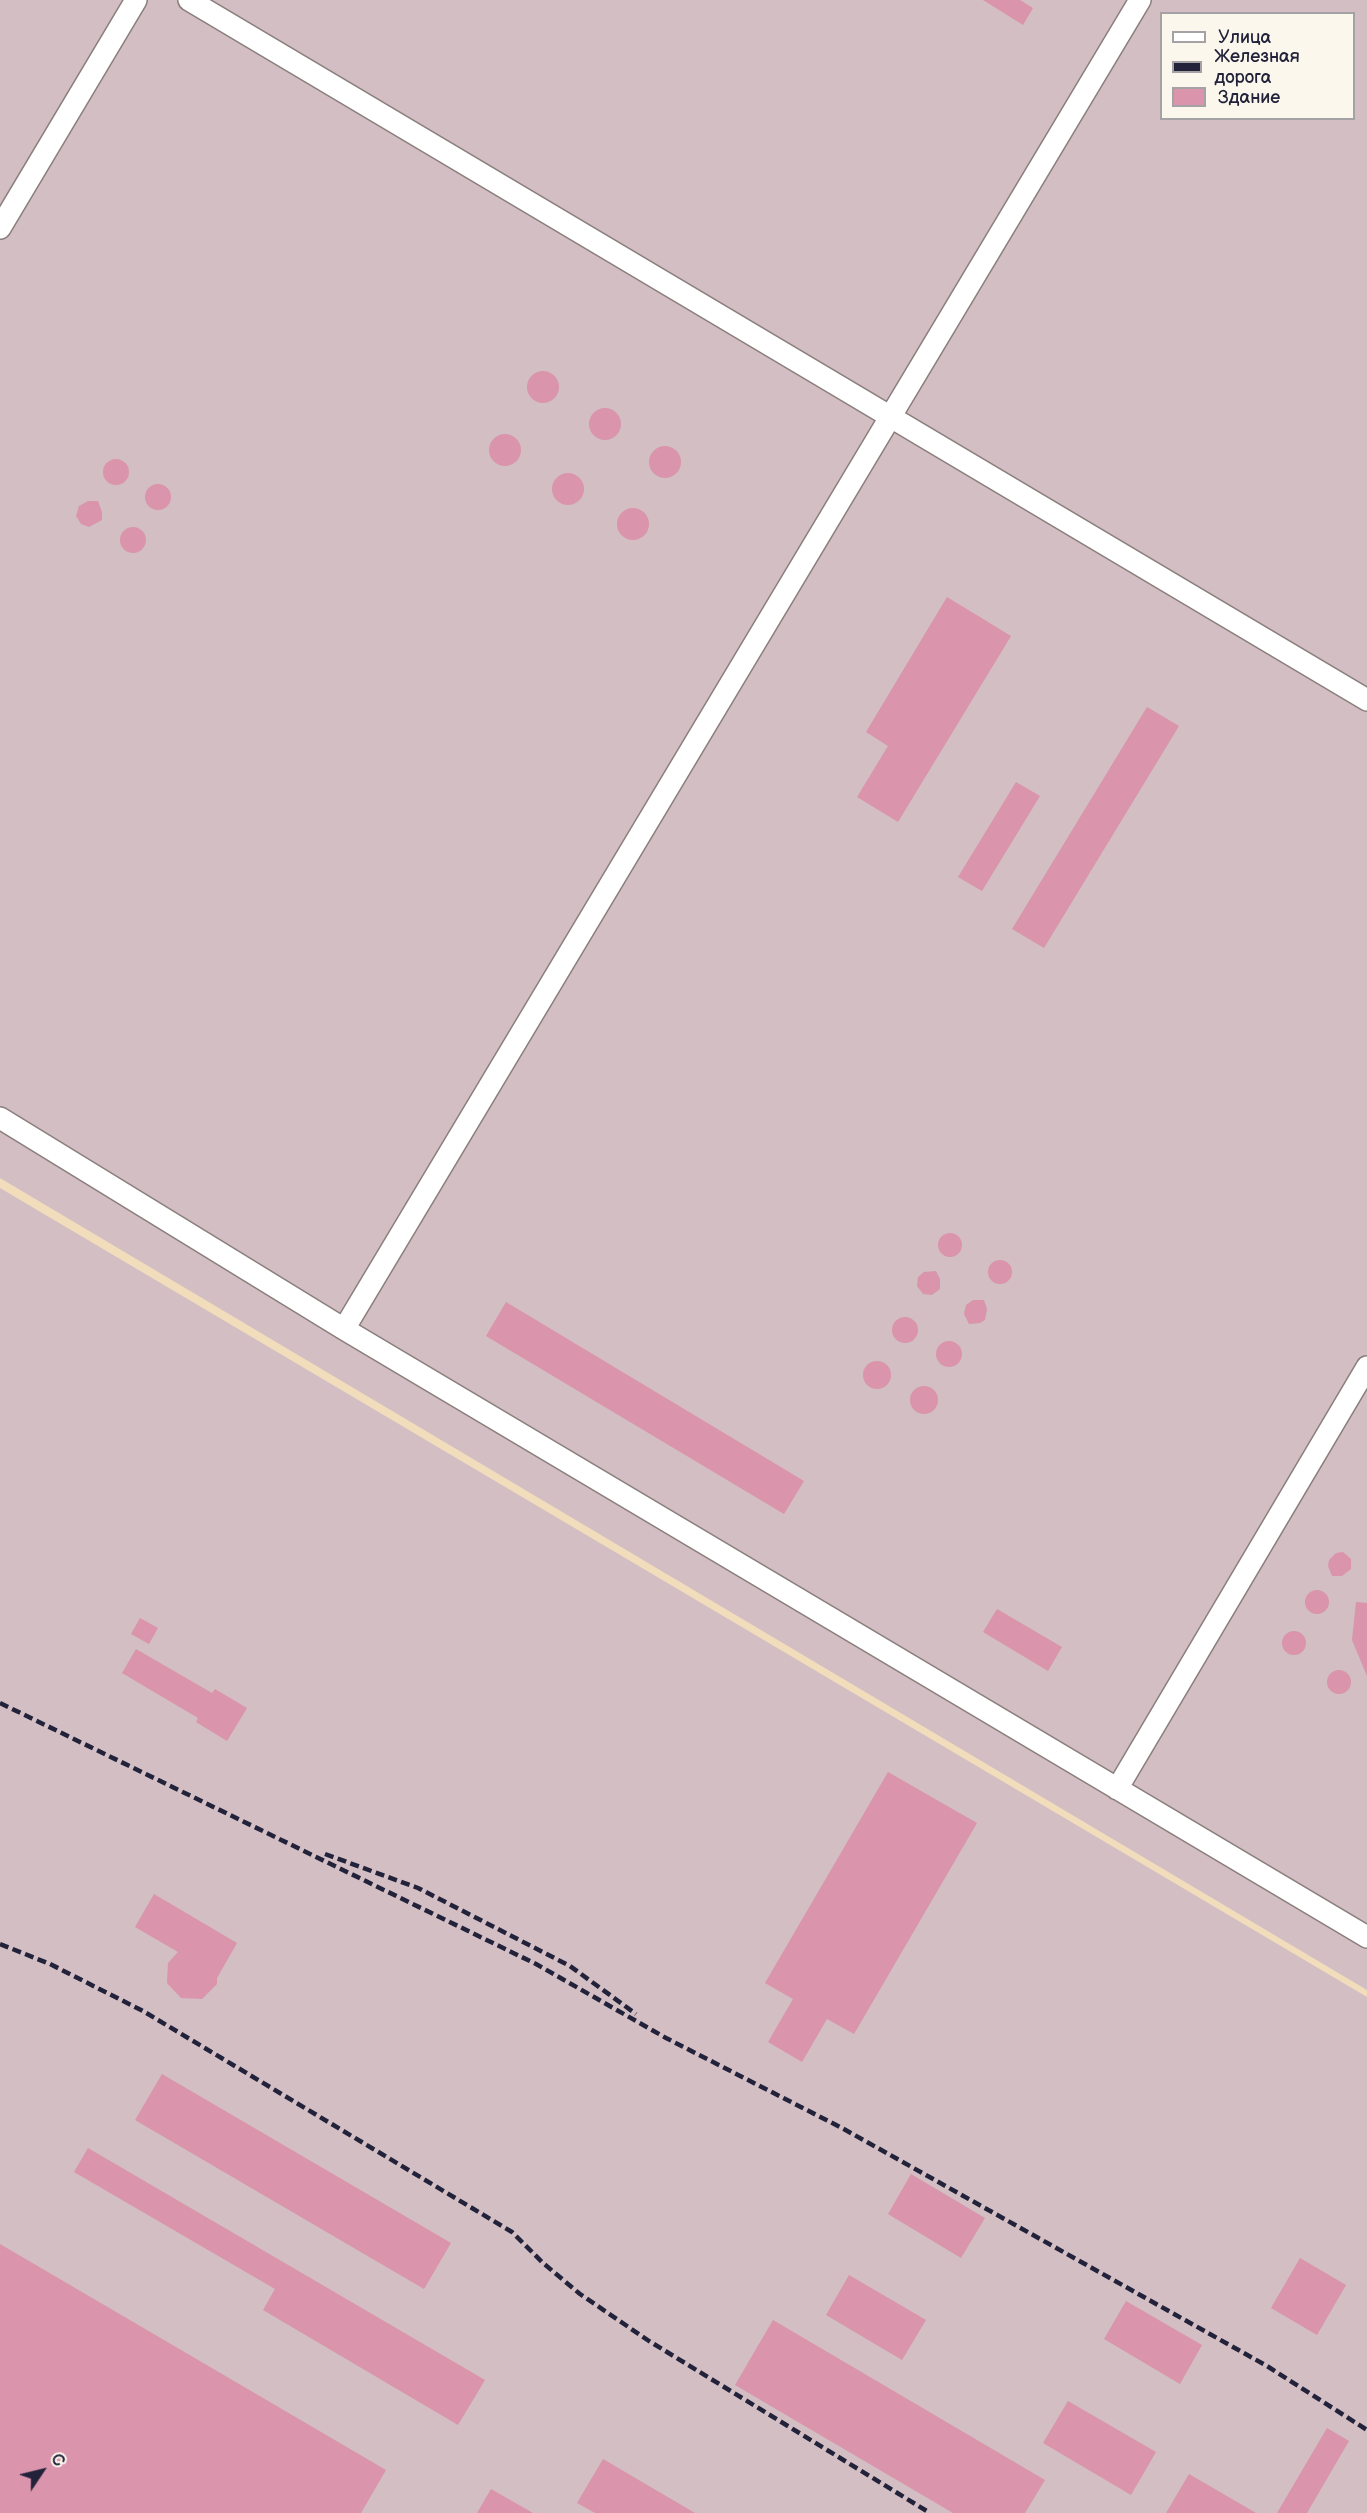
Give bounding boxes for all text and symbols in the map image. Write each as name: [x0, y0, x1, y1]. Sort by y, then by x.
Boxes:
legend: [1160, 12, 1355, 120]
text: Улица: [1218, 27, 1271, 48]
text: Железная дорога: [1214, 46, 1300, 88]
text: Здание: [1218, 87, 1280, 108]
north arrow: [12, 2441, 72, 2501]
text: С: [46, 2450, 68, 2470]

